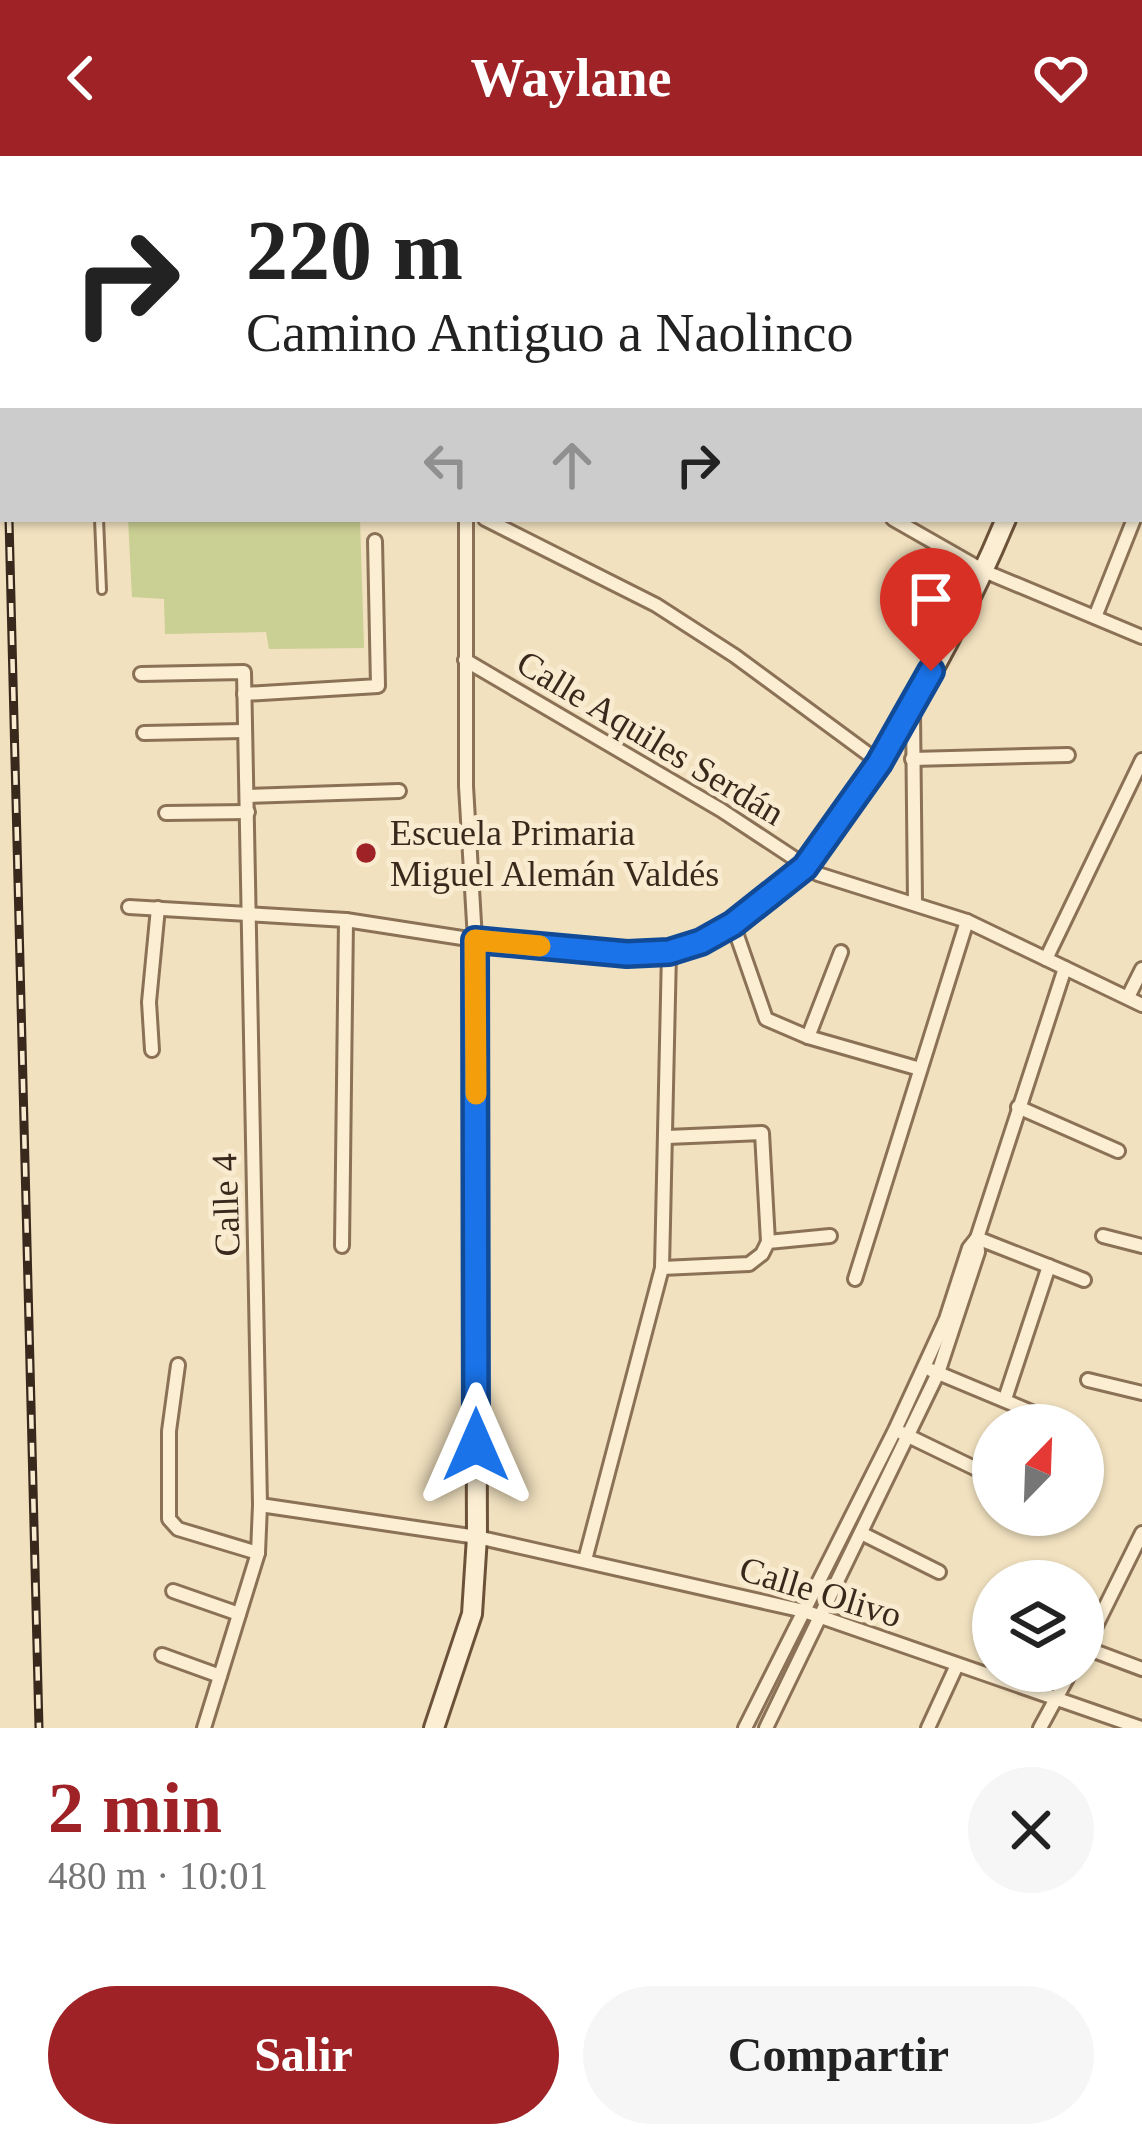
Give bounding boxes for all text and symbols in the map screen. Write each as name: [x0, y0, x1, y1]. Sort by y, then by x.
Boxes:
icon: back: [48, 45, 114, 111]
icon: heart: [1028, 45, 1094, 111]
text: Waylane: [470, 48, 672, 108]
icon: right: [48, 204, 204, 360]
text: 220 m: [246, 204, 463, 297]
text: Camino Antiguo a Naolinco: [246, 303, 853, 363]
icon: left: [413, 432, 479, 498]
icon: ahead: [539, 432, 605, 498]
icon: right: [665, 432, 731, 498]
pin: [880, 548, 982, 671]
icon: arrive: [898, 566, 964, 632]
street label: Calle Aquiles Serdán: [510, 642, 791, 833]
place label: Escuela Primaria Miguel Alemán Valdés: [390, 813, 719, 894]
marker: Escuela Primaria Miguel Alemán Valdés: [353, 840, 379, 866]
street label: Calle 4: [204, 1153, 248, 1257]
position arrow: [413, 1382, 539, 1508]
north arrow: [972, 1404, 1104, 1536]
map controls: [972, 1404, 1104, 1692]
street label: Calle Olivo: [735, 1548, 906, 1635]
button: layers: [972, 1560, 1104, 1692]
button: close: [968, 1767, 1094, 1893]
text: 2 min: [48, 1768, 222, 1848]
text: 480 m · 10:01: [48, 1854, 268, 1897]
button: Salir: [48, 1986, 559, 2124]
button: Compartir: [583, 1986, 1094, 2124]

